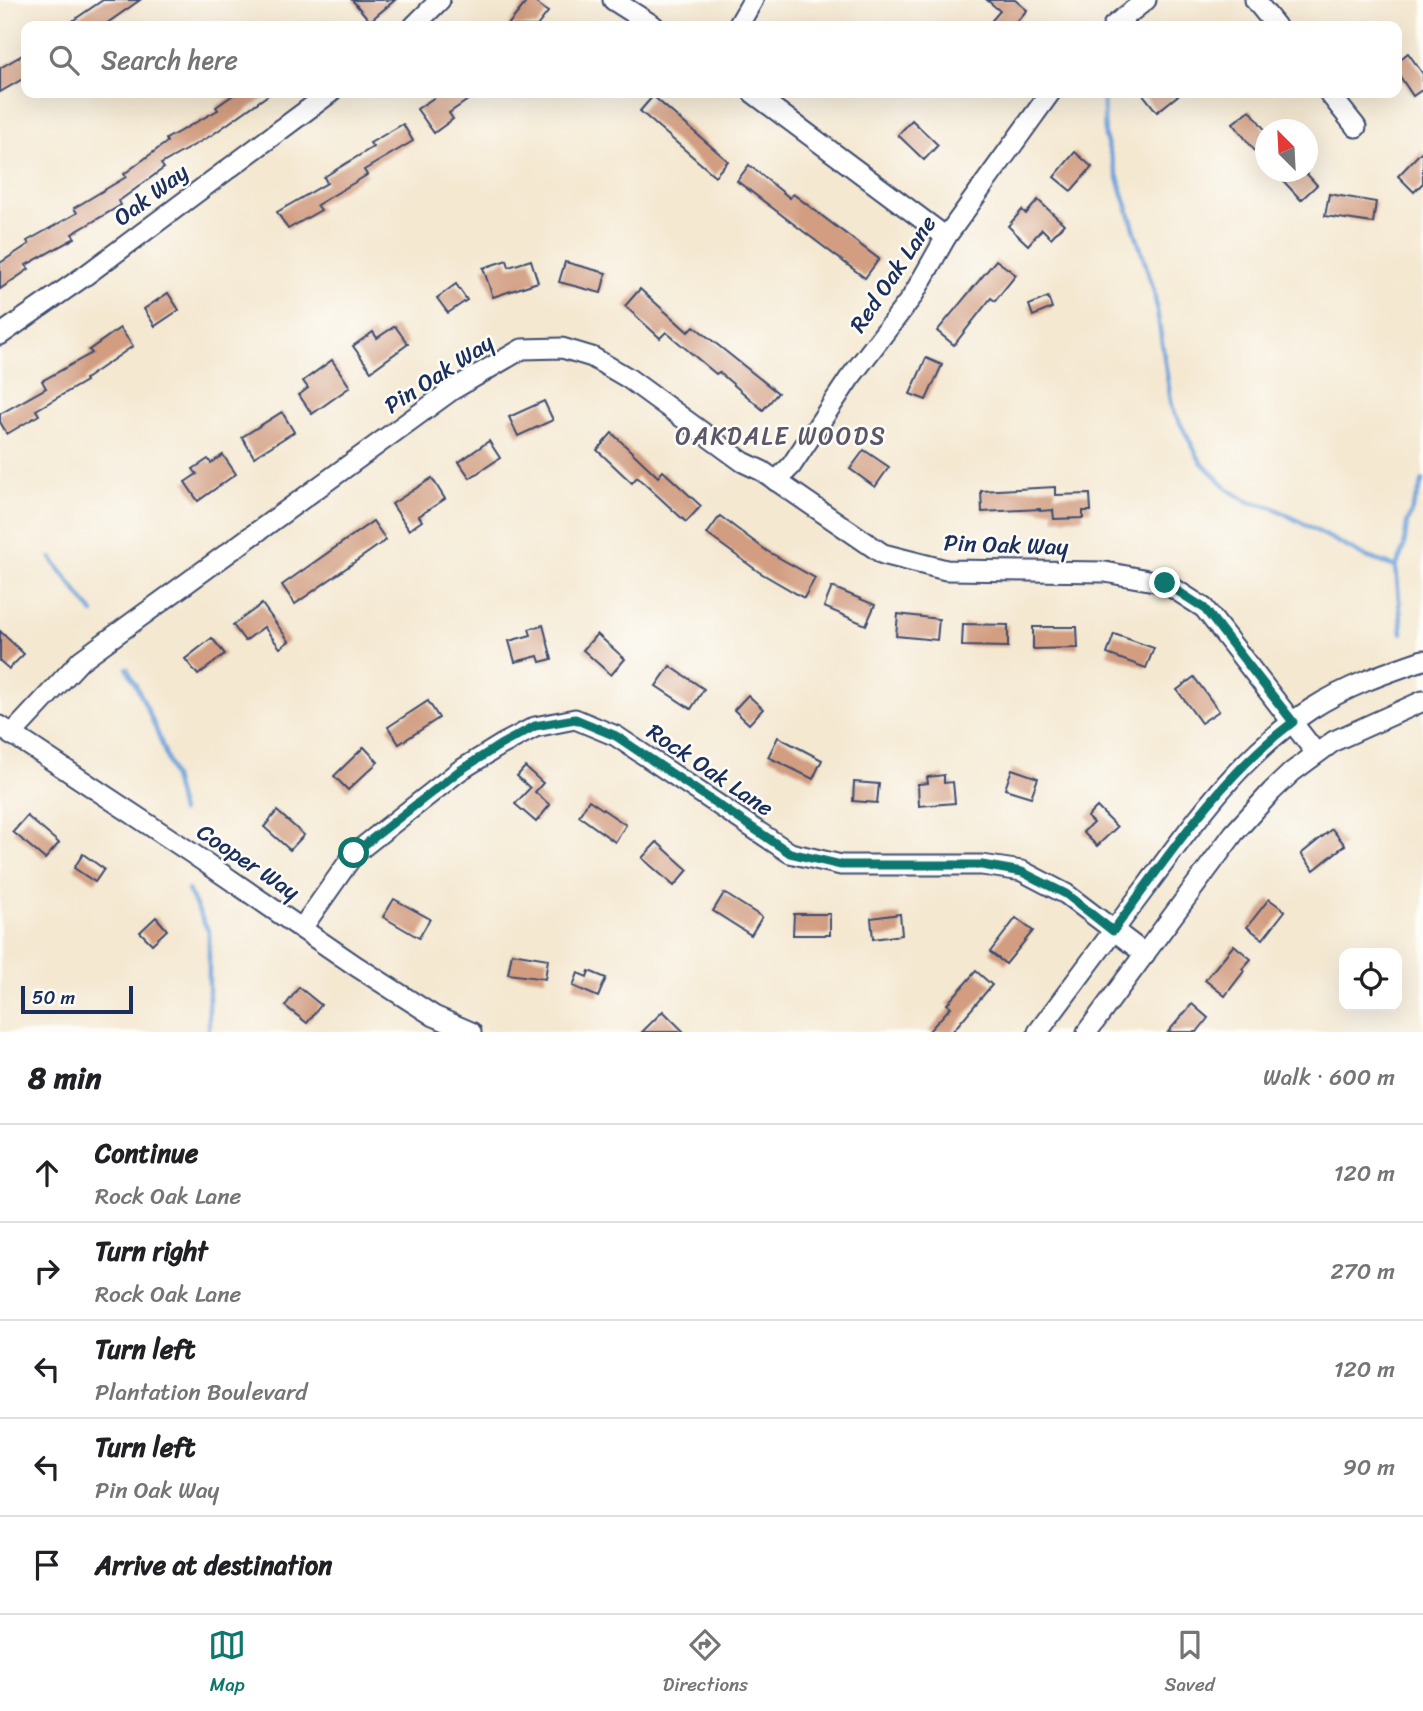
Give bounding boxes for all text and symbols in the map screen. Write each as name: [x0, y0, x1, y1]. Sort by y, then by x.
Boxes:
search box: [21, 21, 1402, 98]
text: Search here: [101, 37, 238, 83]
icon: search: [45, 41, 83, 79]
north arrow: [1255, 119, 1318, 182]
street label: Oak Way: [104, 153, 198, 237]
street label: Red Oak Lane: [838, 206, 948, 341]
street label: Pin Oak Way: [376, 323, 503, 425]
district label: OAKDALE WOODS: [675, 415, 887, 457]
street label: Pin Oak Way: [943, 522, 1069, 568]
route end: [1149, 567, 1180, 598]
street label: Rock Oak Lane: [638, 712, 782, 828]
street label: Cooper Way: [188, 812, 308, 912]
route start: [338, 837, 369, 868]
map controls: [1339, 948, 1402, 1011]
button: locate: [1339, 948, 1402, 1011]
text: 50 m: [32, 981, 75, 1014]
scale bar: [21, 983, 133, 1015]
text: 8 min: [28, 1051, 101, 1105]
text: Walk · 600 m: [1263, 1057, 1395, 1098]
text: Continue: [95, 1130, 198, 1176]
text: 120 m: [1334, 1153, 1395, 1194]
icon: ahead: [28, 1154, 66, 1192]
text: Rock Oak Lane: [95, 1176, 241, 1217]
text: Turn right: [95, 1228, 208, 1274]
text: 270 m: [1330, 1251, 1395, 1292]
icon: right: [28, 1252, 66, 1290]
text: Rock Oak Lane: [95, 1274, 241, 1315]
text: Turn left: [95, 1326, 195, 1372]
text: 120 m: [1334, 1349, 1395, 1390]
icon: left: [28, 1350, 66, 1388]
text: Plantation Boulevard: [95, 1372, 307, 1413]
text: Turn left: [95, 1424, 195, 1470]
text: 90 m: [1343, 1447, 1395, 1488]
icon: left: [28, 1448, 66, 1486]
text: Pin Oak Way: [95, 1470, 219, 1511]
text: Arrive at destination: [95, 1542, 332, 1588]
icon: arrive: [28, 1546, 66, 1584]
tab: Map: [208, 1626, 246, 1701]
tab: Directions: [663, 1626, 748, 1701]
tab: Saved: [1165, 1626, 1215, 1701]

